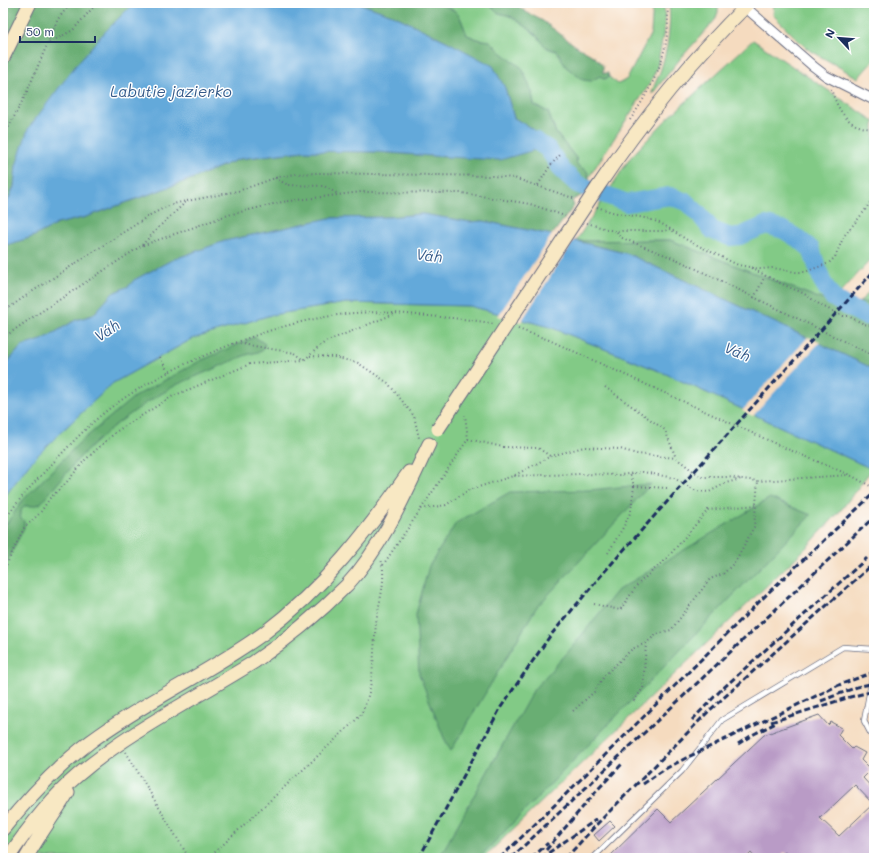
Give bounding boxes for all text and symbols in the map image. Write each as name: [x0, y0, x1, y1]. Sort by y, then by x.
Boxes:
scale bar: [20, 18, 95, 44]
north arrow: [819, 18, 859, 58]
text: 50 m: [26, 23, 54, 39]
text: N: [821, 26, 838, 40]
water label: Labutie jazierko: [110, 81, 232, 101]
water label: Váh: [415, 243, 444, 267]
water label: Váh: [90, 314, 123, 346]
water label: Váh: [721, 337, 754, 366]

